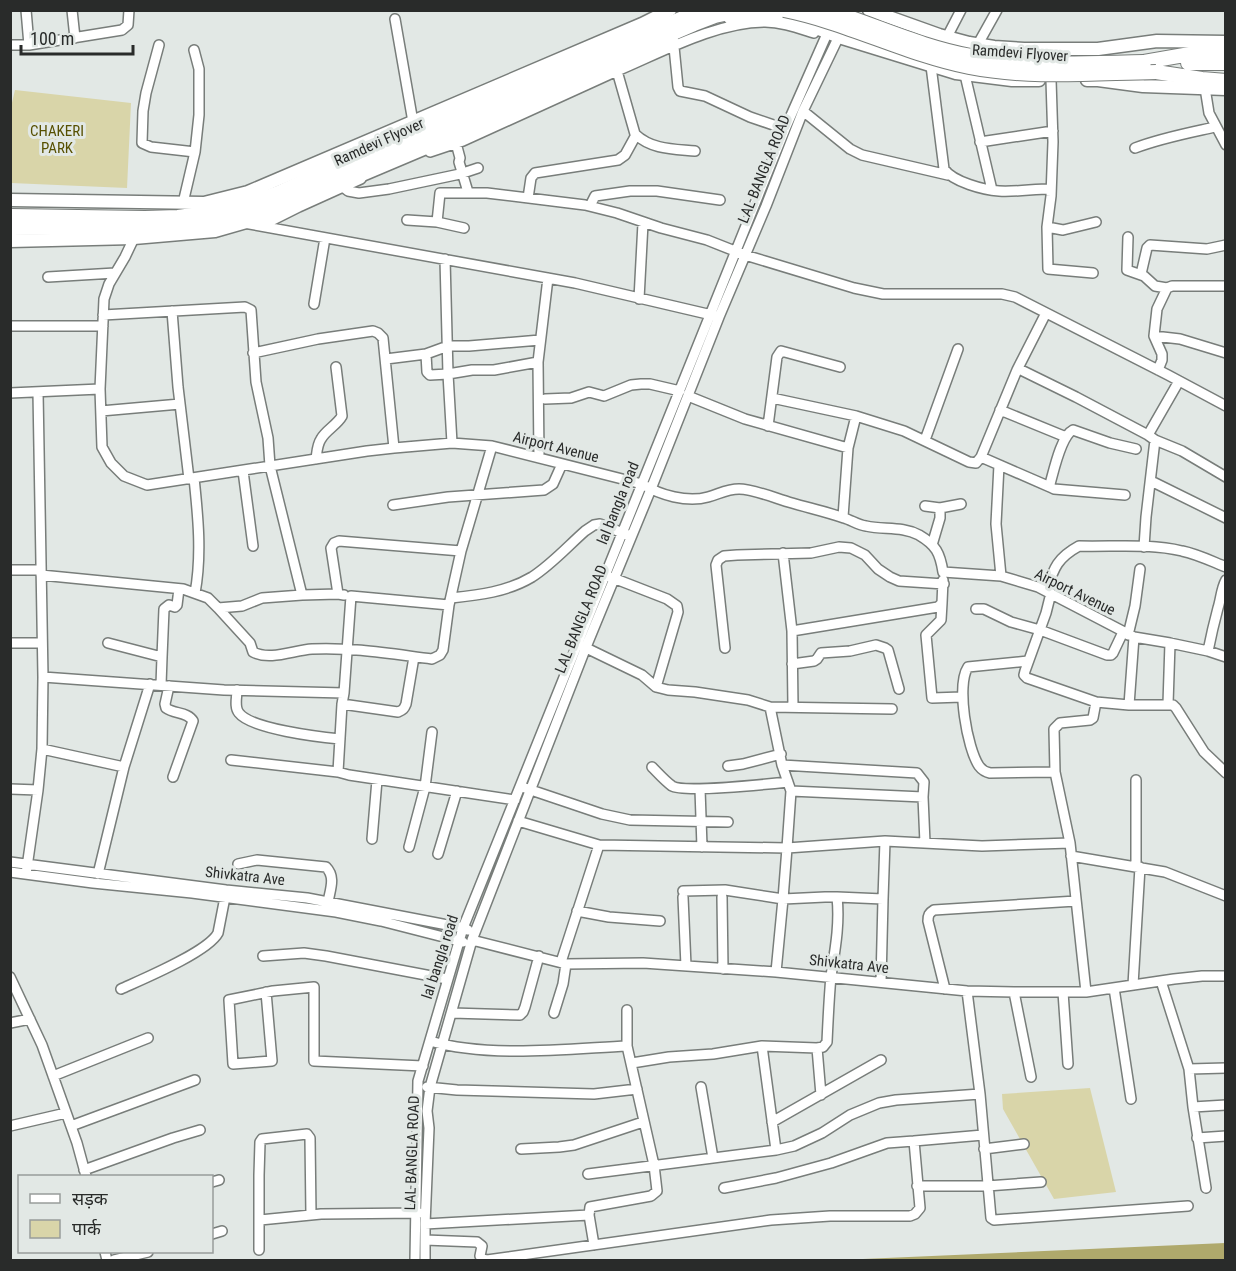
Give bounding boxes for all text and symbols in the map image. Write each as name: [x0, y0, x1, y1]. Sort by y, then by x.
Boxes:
scale bar: [21, 18, 134, 56]
text: 100 m: [30, 28, 74, 49]
street label: Ramdevi Flyover: [971, 41, 1069, 65]
street label: LAL BANGLA ROAD: [734, 112, 794, 226]
street label: Ramdevi Flyover: [331, 114, 427, 170]
park label: CHAKERI PARK: [30, 122, 84, 157]
street label: Airport Avenue: [511, 428, 601, 466]
street label: lal bangla road: [593, 459, 643, 547]
street label: LAL BANGLA ROAD: [551, 562, 611, 676]
street label: Airport Avenue: [1032, 565, 1118, 619]
street label: Shivkatra Ave: [204, 863, 286, 889]
street label: lal bangla road: [418, 913, 462, 1001]
street label: Shivkatra Ave: [808, 951, 890, 977]
street label: LAL BANGLA ROAD: [401, 1095, 423, 1211]
legend: [18, 1175, 213, 1253]
text: सड़क: [72, 1188, 109, 1209]
text: पार्क: [72, 1218, 102, 1239]

